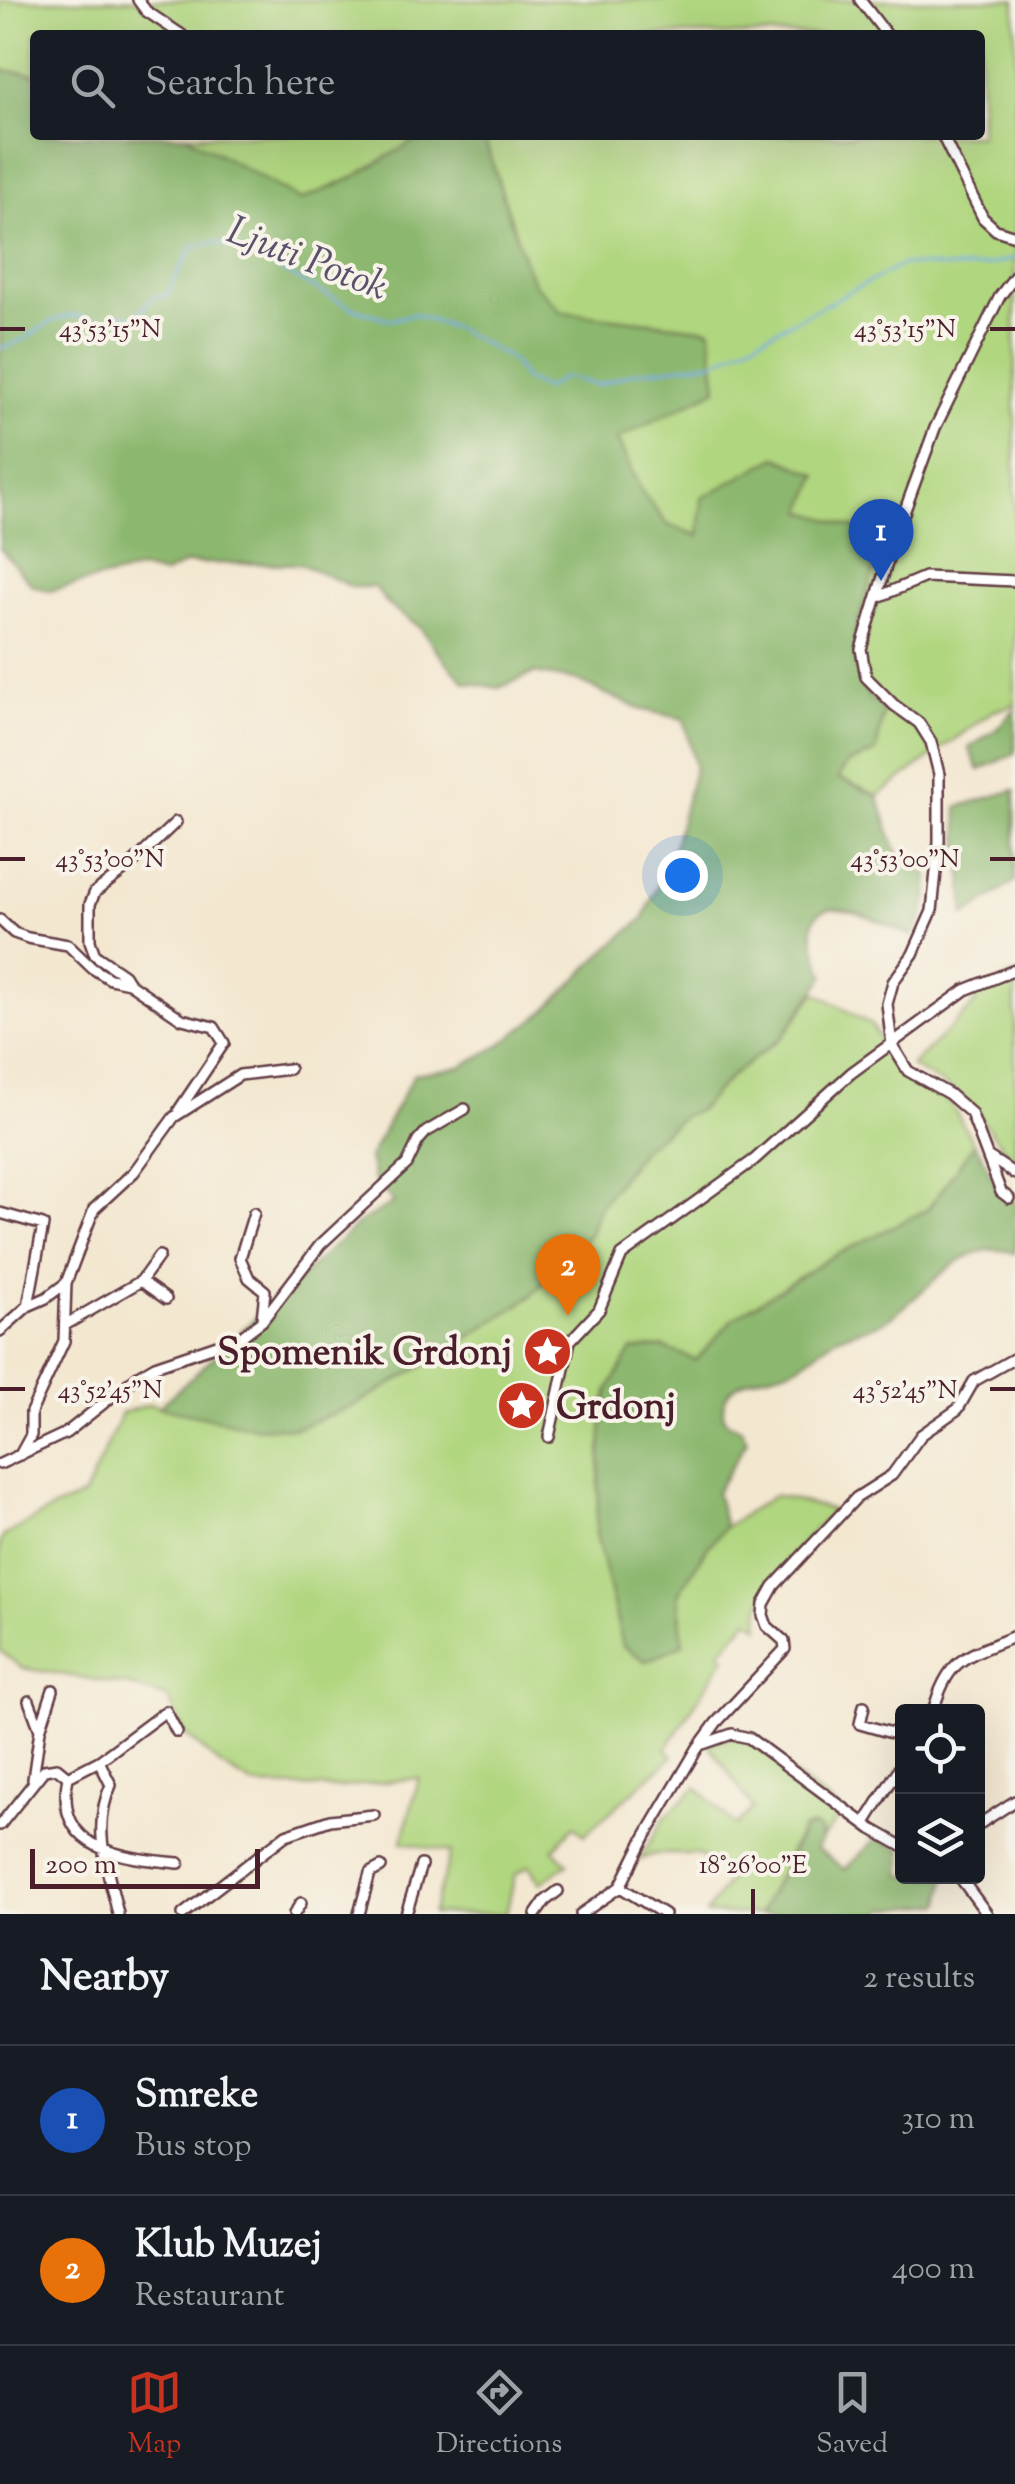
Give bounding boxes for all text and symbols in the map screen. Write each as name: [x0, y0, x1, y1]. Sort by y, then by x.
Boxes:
search box: [30, 30, 985, 140]
icon: search: [65, 58, 120, 113]
text: Search here: [145, 58, 336, 112]
water label: Ljuti Potok: [217, 204, 395, 318]
text: 43°53'15"N: [59, 313, 161, 349]
text: 43°53'15"N: [854, 313, 956, 349]
pin: 1: [848, 498, 914, 581]
text: 43°53'00"N: [56, 843, 165, 879]
text: 43°53'00"N: [851, 843, 960, 879]
your location: [657, 850, 708, 901]
pin: 2: [536, 1234, 600, 1316]
place icon: Spomenik Grdonj: [521, 1325, 573, 1377]
place label: Spomenik Grdonj: [217, 1328, 512, 1382]
text: 43°52'45"N: [58, 1374, 162, 1410]
text: 43°52'45"N: [853, 1374, 957, 1410]
place icon: Grdonj: [495, 1379, 547, 1431]
place label: Grdonj: [556, 1382, 676, 1436]
map controls: [895, 1704, 985, 1884]
button: locate: [895, 1704, 985, 1794]
button: layers: [895, 1794, 985, 1884]
scale bar: [30, 1844, 260, 1888]
text: 200 m: [45, 1846, 117, 1886]
text: 18°26'00"E: [699, 1849, 807, 1885]
text: Nearby: [40, 1949, 169, 2009]
text: 2 results: [863, 1956, 975, 2002]
text: Smreke: [135, 2070, 258, 2124]
text: 1: [67, 2097, 78, 2143]
text: 310 m: [901, 2097, 975, 2143]
text: Bus stop: [135, 2124, 251, 2170]
text: Klub Muzej: [135, 2220, 322, 2274]
text: 2: [65, 2247, 80, 2293]
text: 400 m: [892, 2247, 975, 2293]
text: Restaurant: [135, 2274, 285, 2320]
tab: Map: [127, 2365, 182, 2465]
tab: Directions: [436, 2365, 562, 2465]
tab: Saved: [816, 2365, 888, 2465]

